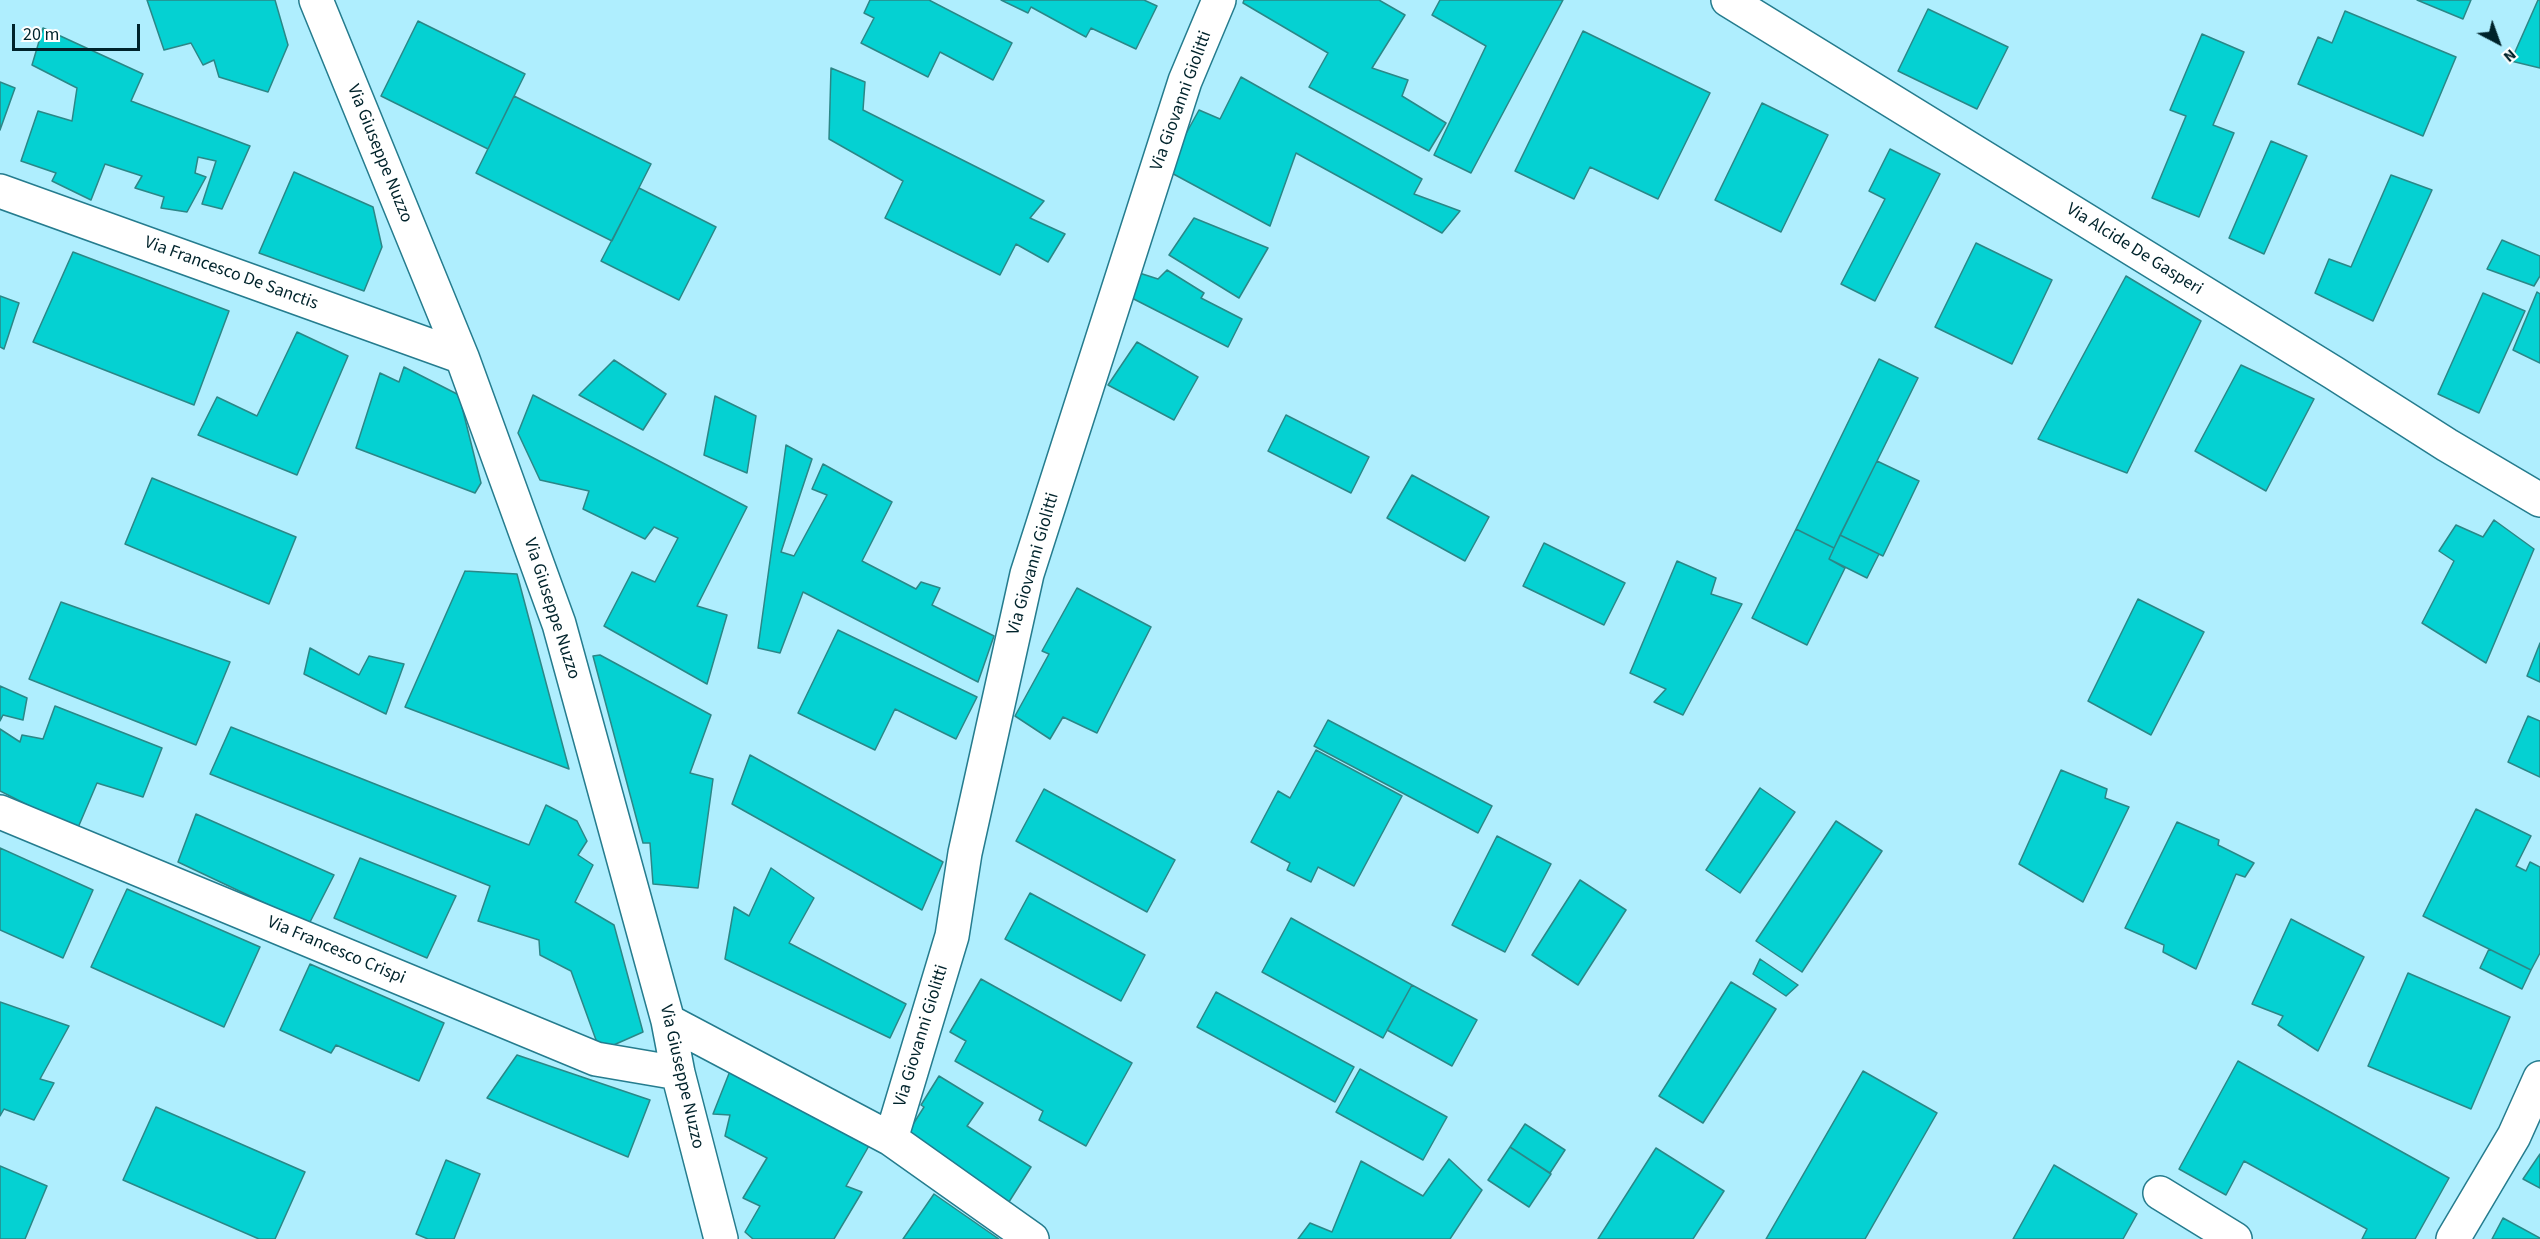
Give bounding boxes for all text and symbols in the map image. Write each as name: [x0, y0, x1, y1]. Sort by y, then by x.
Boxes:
scale bar: [15, 12, 142, 50]
north arrow: [2468, 12, 2528, 72]
text: 20 m: [23, 22, 59, 47]
street label: Via Giovanni Giolitti: [1147, 28, 1217, 174]
text: N: [2499, 44, 2521, 67]
street label: Via Giuseppe Nuzzo: [341, 82, 417, 226]
street label: Via Alcide De Gasperi: [2062, 199, 2206, 301]
street label: Via Francesco De Sanctis: [141, 233, 321, 315]
street label: Via Giovanni Giolitti: [1003, 490, 1065, 638]
street label: Via Giuseppe Nuzzo: [518, 536, 584, 682]
street label: Via Francesco Crispi: [264, 912, 408, 990]
street label: Via Giovanni Giolitti: [890, 963, 954, 1109]
street label: Via Giuseppe Nuzzo: [654, 1003, 708, 1151]

